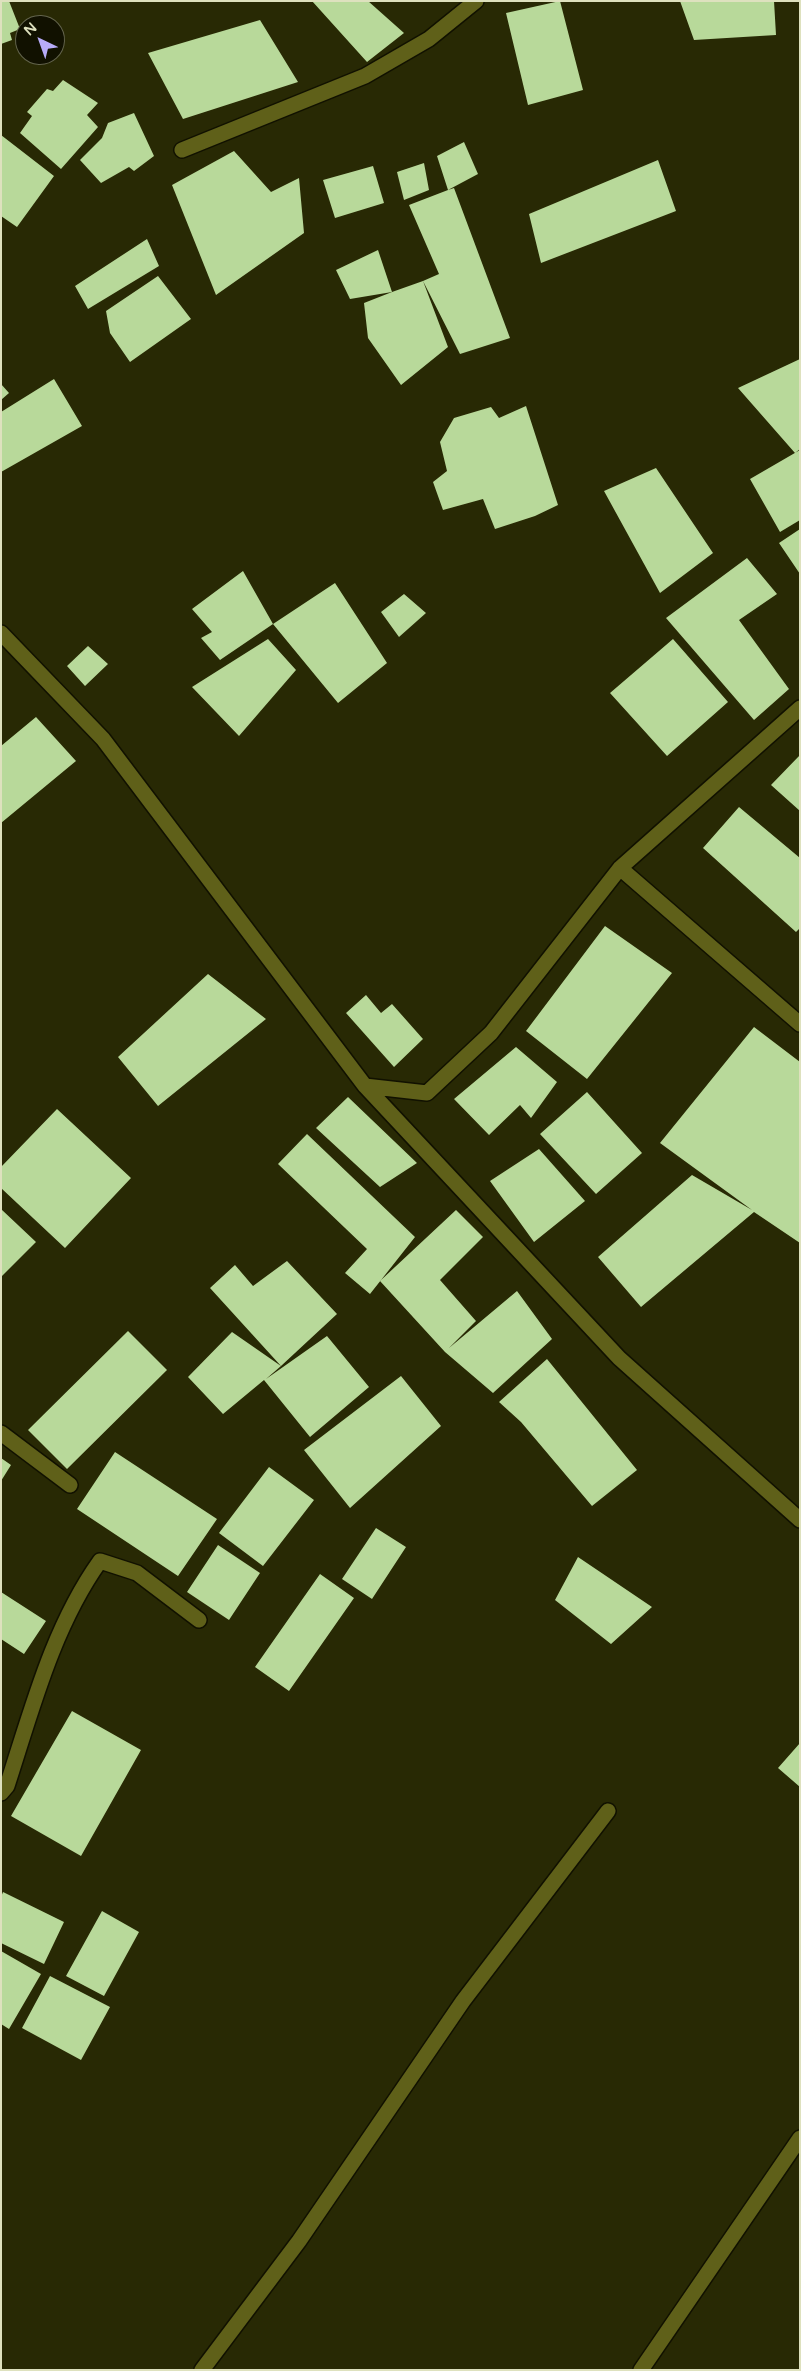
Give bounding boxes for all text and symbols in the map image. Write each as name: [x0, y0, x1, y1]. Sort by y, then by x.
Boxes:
north arrow: [15, 15, 65, 65]
text: N: [20, 19, 40, 39]

